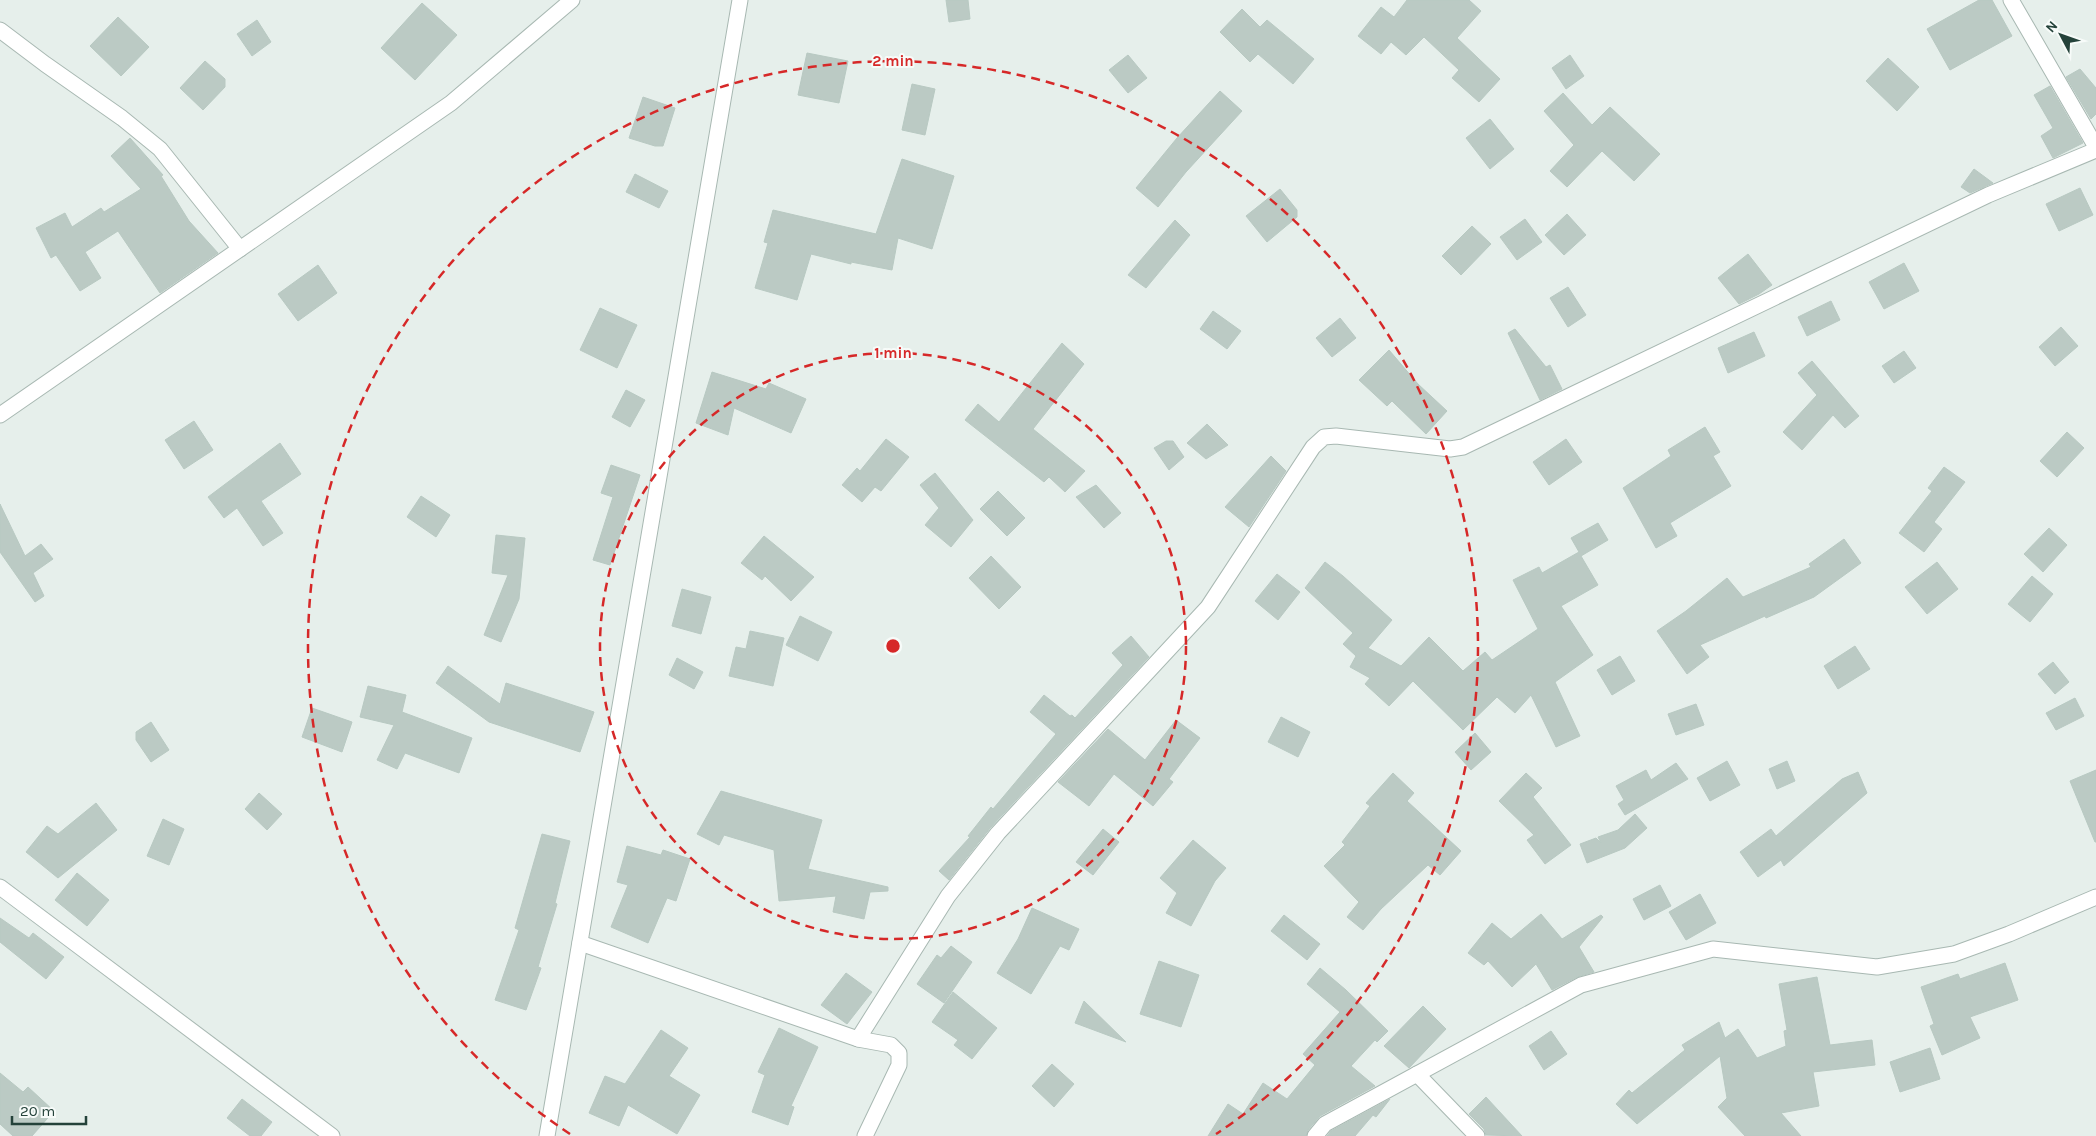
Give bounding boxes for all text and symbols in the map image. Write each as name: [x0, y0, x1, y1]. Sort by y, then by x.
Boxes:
north arrow: [2036, 10, 2086, 60]
text: N: [2042, 17, 2061, 36]
text: 2 min: [872, 52, 914, 70]
text: 1 min: [874, 344, 912, 362]
centre of rings: [884, 637, 902, 655]
scale bar: [12, 1094, 86, 1126]
text: 20 m: [20, 1102, 55, 1120]

